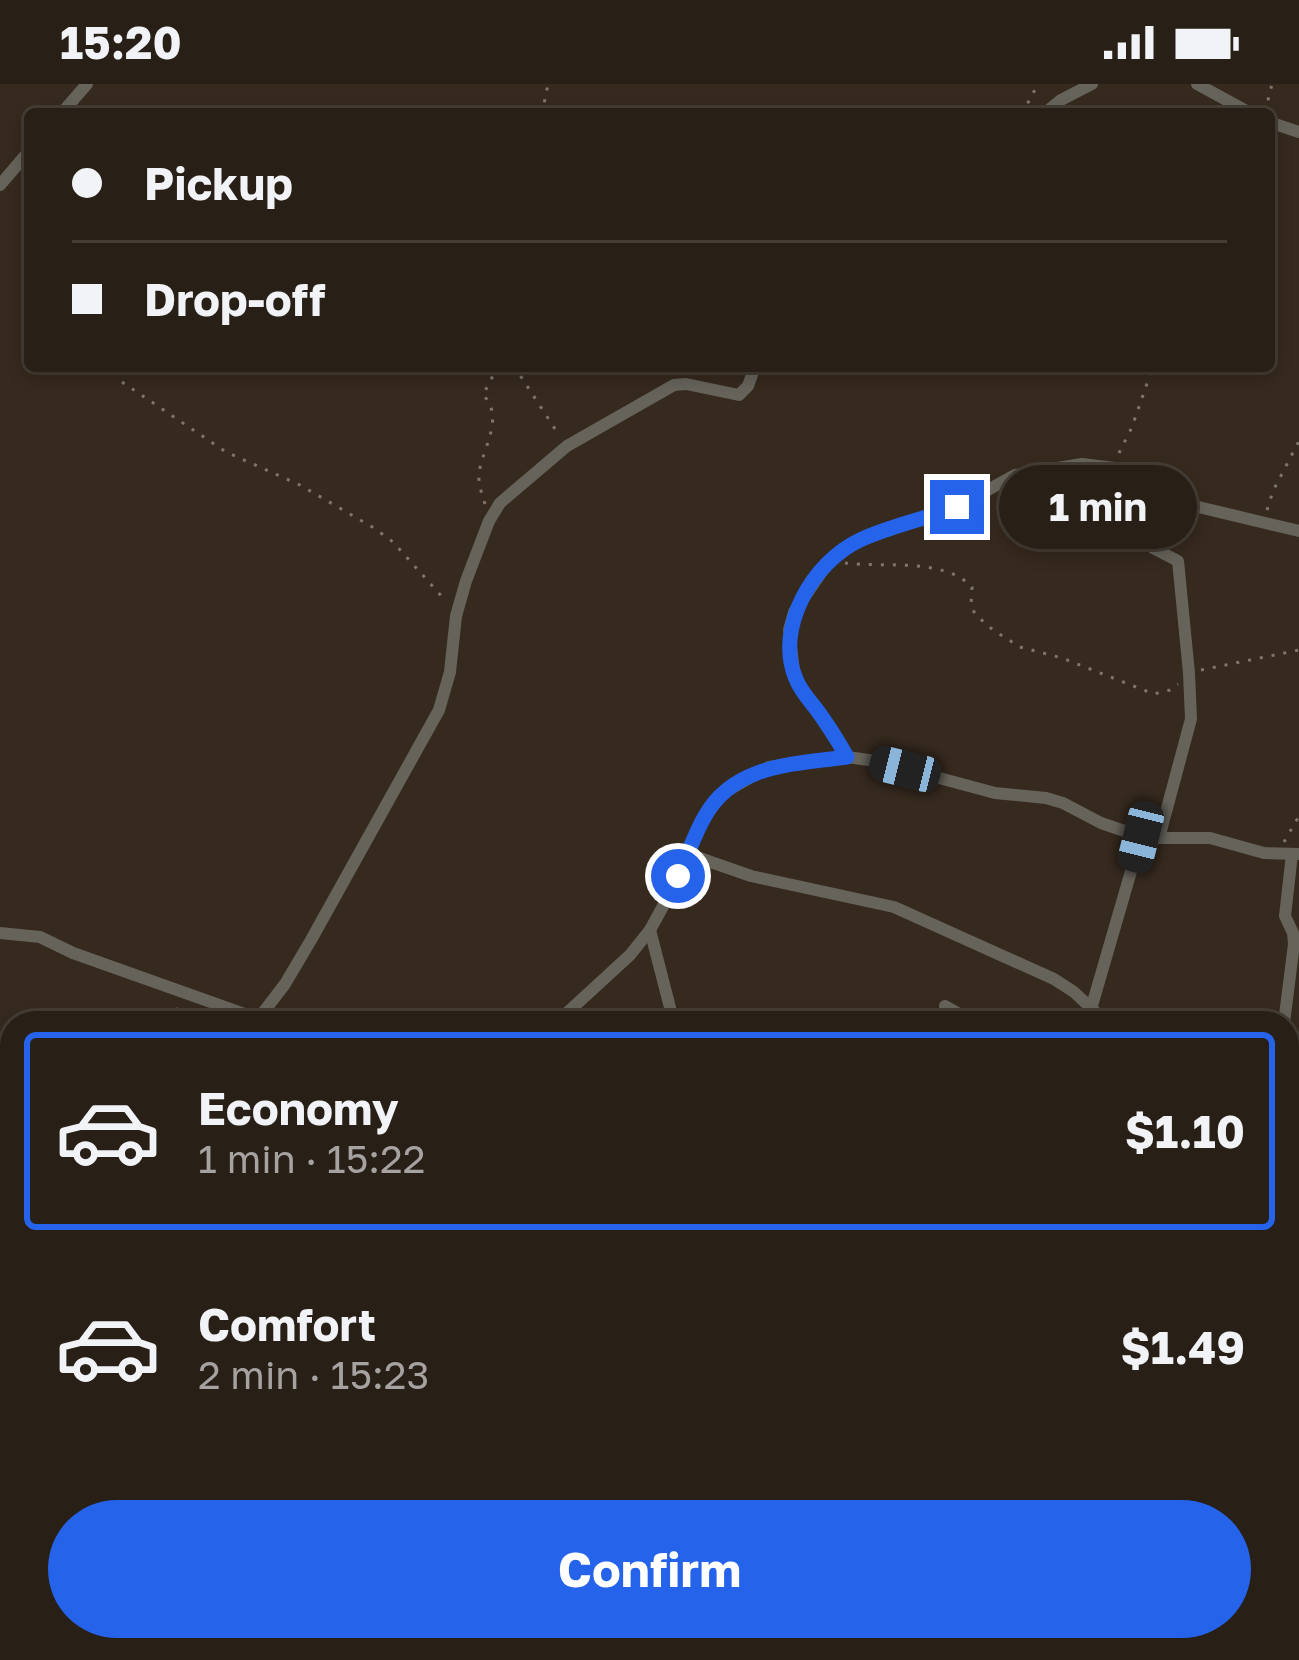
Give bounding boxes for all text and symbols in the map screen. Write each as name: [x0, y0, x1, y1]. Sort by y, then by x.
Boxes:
text: 15:20: [60, 15, 182, 69]
text: Pickup: [144, 156, 293, 210]
text: Drop-off: [144, 272, 325, 326]
callout: 1 min: [999, 465, 1197, 549]
route end: [930, 480, 984, 534]
text: 1 min: [1049, 483, 1147, 530]
car: [866, 743, 944, 795]
car: [1115, 798, 1167, 876]
route start: [651, 849, 705, 903]
icon: car: [54, 1077, 162, 1185]
text: Economy: [198, 1081, 399, 1135]
text: $1.10: [1125, 1104, 1245, 1158]
text: 1 min · 15:22: [198, 1135, 425, 1182]
icon: car: [54, 1293, 162, 1401]
text: Comfort: [198, 1297, 376, 1351]
text: $1.49: [1121, 1320, 1245, 1374]
text: 2 min · 15:23: [198, 1351, 429, 1398]
button: Confirm: [48, 1500, 1251, 1638]

